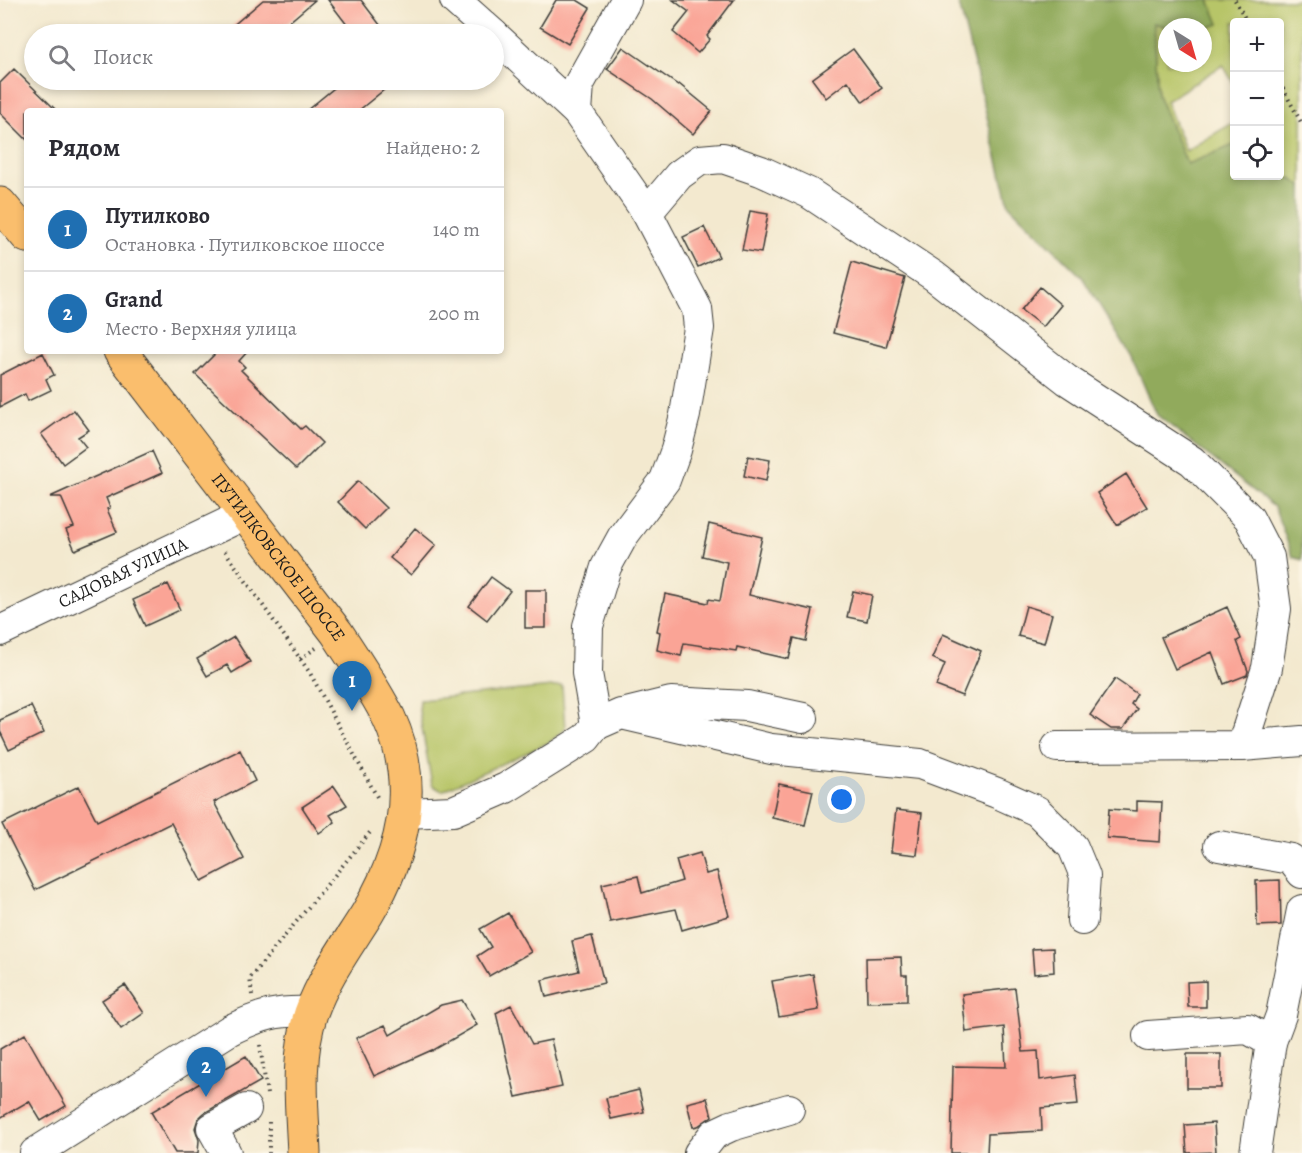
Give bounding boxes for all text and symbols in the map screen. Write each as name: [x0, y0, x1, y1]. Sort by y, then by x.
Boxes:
north arrow: [1158, 18, 1212, 72]
map controls: [1230, 18, 1284, 180]
button: +: [1230, 18, 1284, 72]
search box: [24, 24, 504, 90]
icon: search: [45, 41, 78, 74]
text: Поиск: [93, 42, 153, 72]
button: −: [1230, 72, 1284, 126]
button: locate: [1230, 126, 1284, 180]
text: Рядом: [48, 130, 120, 165]
text: Найдено: 2: [385, 134, 480, 161]
text: Путилково: [105, 201, 210, 231]
text: 1: [64, 216, 71, 243]
text: 140 m: [433, 216, 480, 243]
text: Остановка · Путилковское шоссе: [105, 231, 385, 258]
text: Grand: [105, 285, 163, 315]
text: 2: [63, 300, 72, 327]
text: 200 m: [429, 300, 480, 327]
text: Место · Верхняя улица: [105, 315, 297, 342]
street label: ПУТИЛКОВСКОЕ ШОССЕ: [206, 468, 351, 646]
street label: САДОВАЯ УЛИЦА: [54, 531, 192, 614]
pin: 1: [332, 662, 372, 711]
your location: [827, 785, 856, 814]
pin: 2: [186, 1048, 226, 1097]

